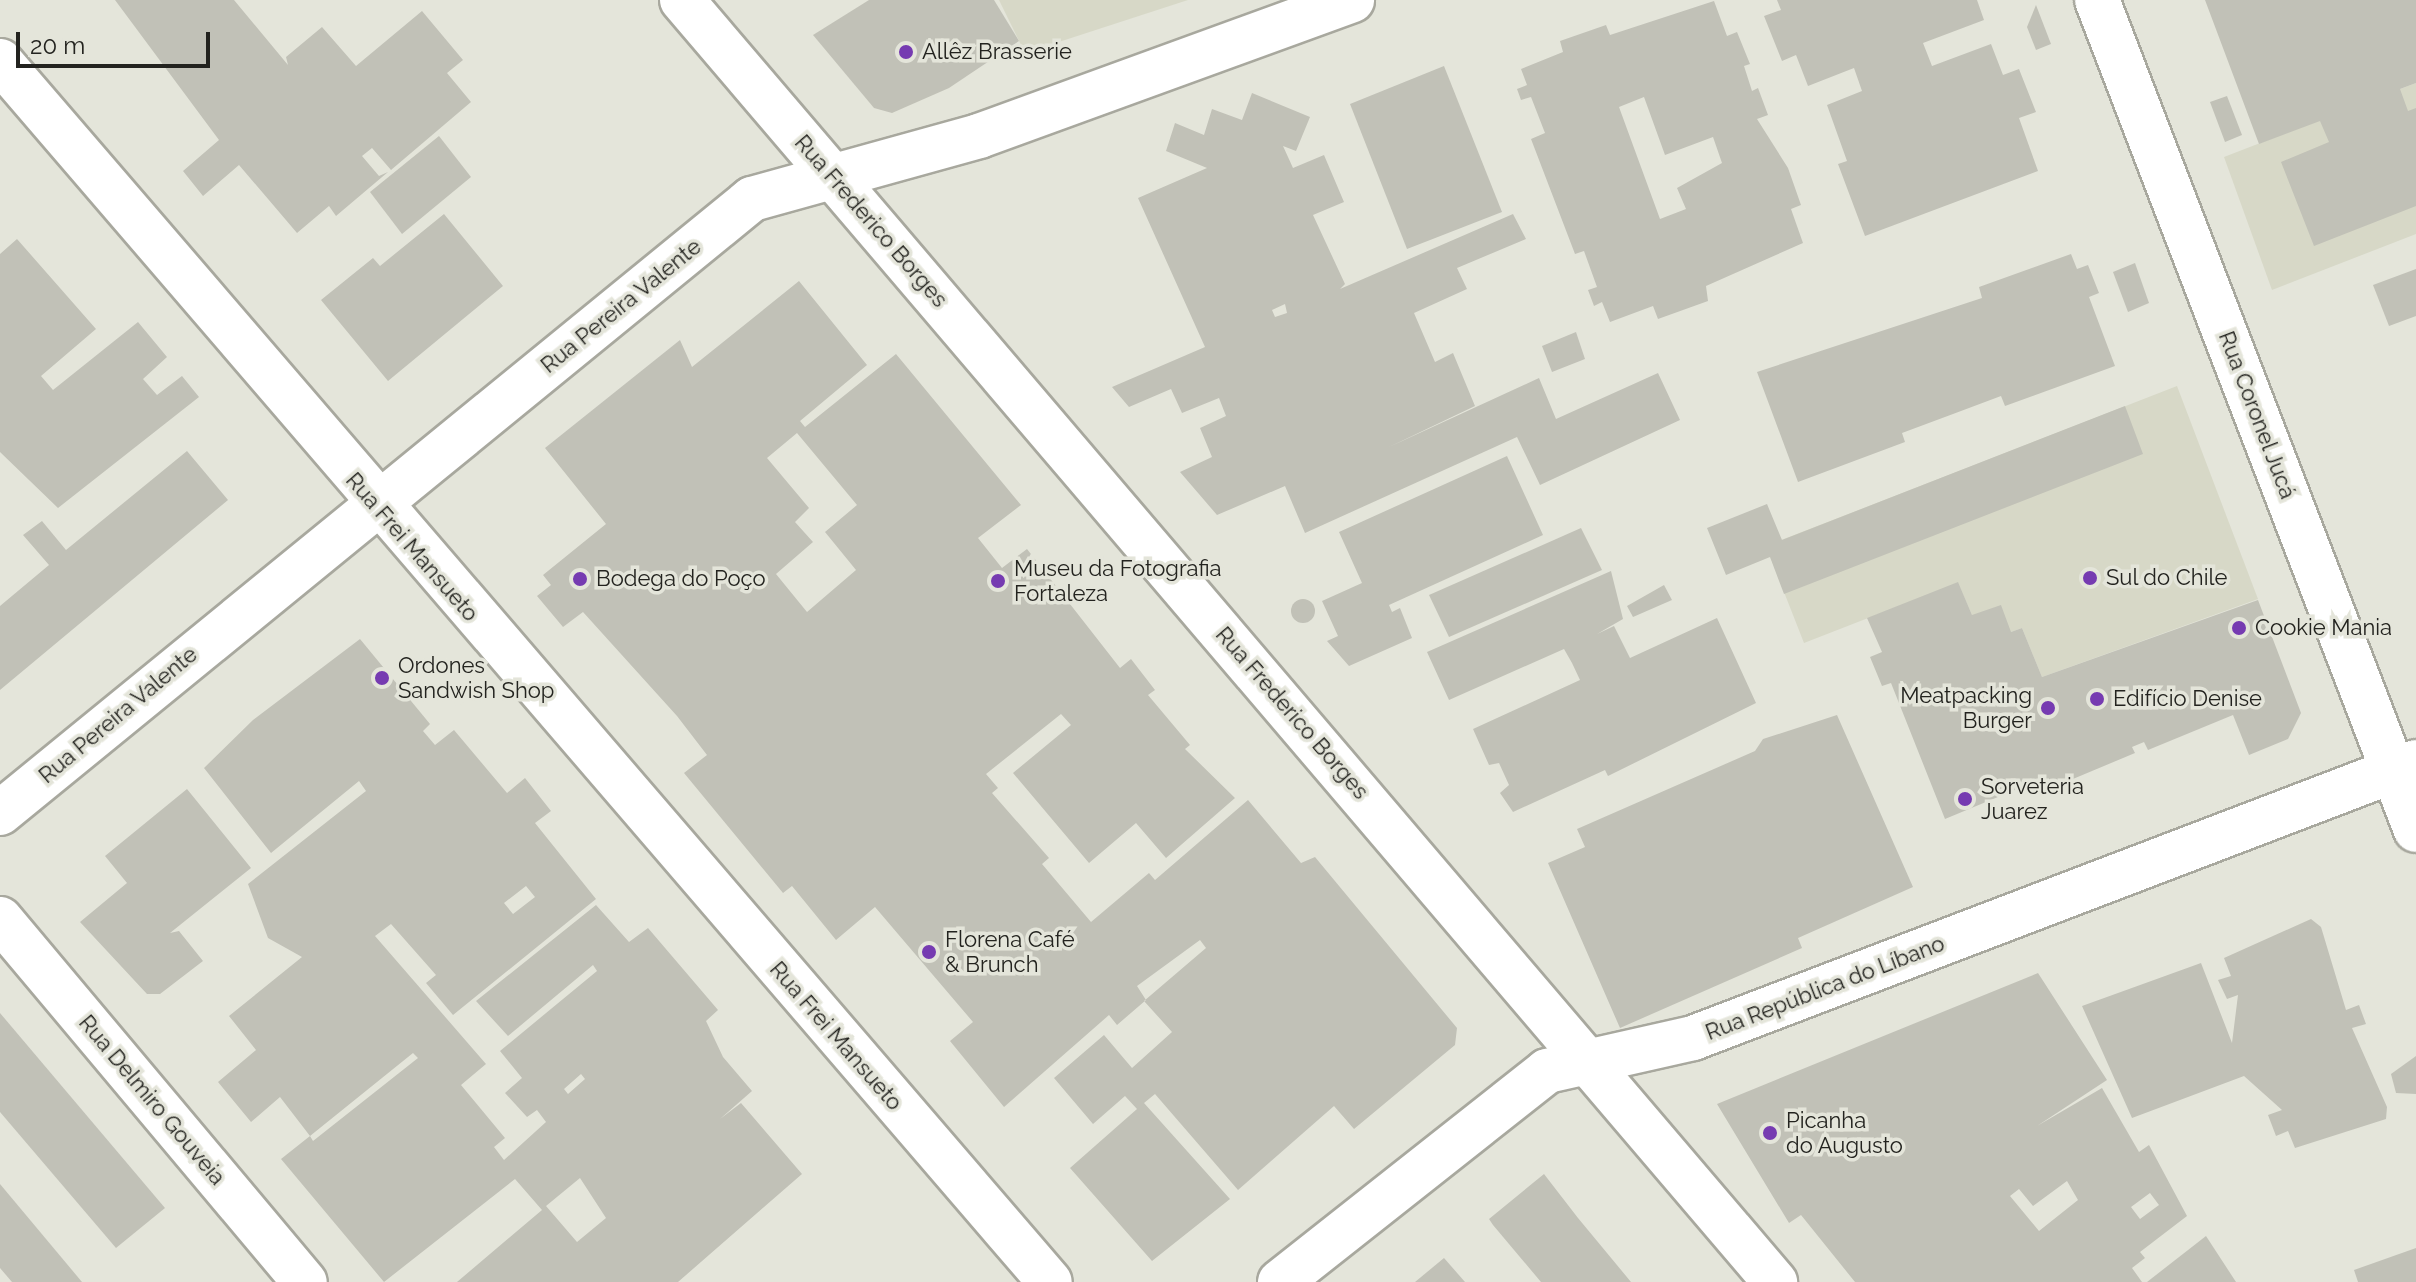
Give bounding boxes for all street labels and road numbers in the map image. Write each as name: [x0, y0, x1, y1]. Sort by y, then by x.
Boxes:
street label: Rua Frederico Borges: [789, 130, 953, 312]
street label: Rua Pereira Valente: [535, 233, 707, 379]
street label: Rua Coronel Jucá: [2213, 327, 2301, 503]
street label: Rua Frei Mansueto: [340, 467, 484, 627]
street label: Rua Frederico Borges: [1210, 622, 1374, 804]
street label: Rua Pereira Valente: [33, 641, 203, 789]
street label: Rua República do Líbano: [1702, 930, 1948, 1046]
street label: Rua Frei Mansueto: [764, 956, 908, 1116]
street label: Rua Delmiro Gouveia: [73, 1010, 231, 1190]

